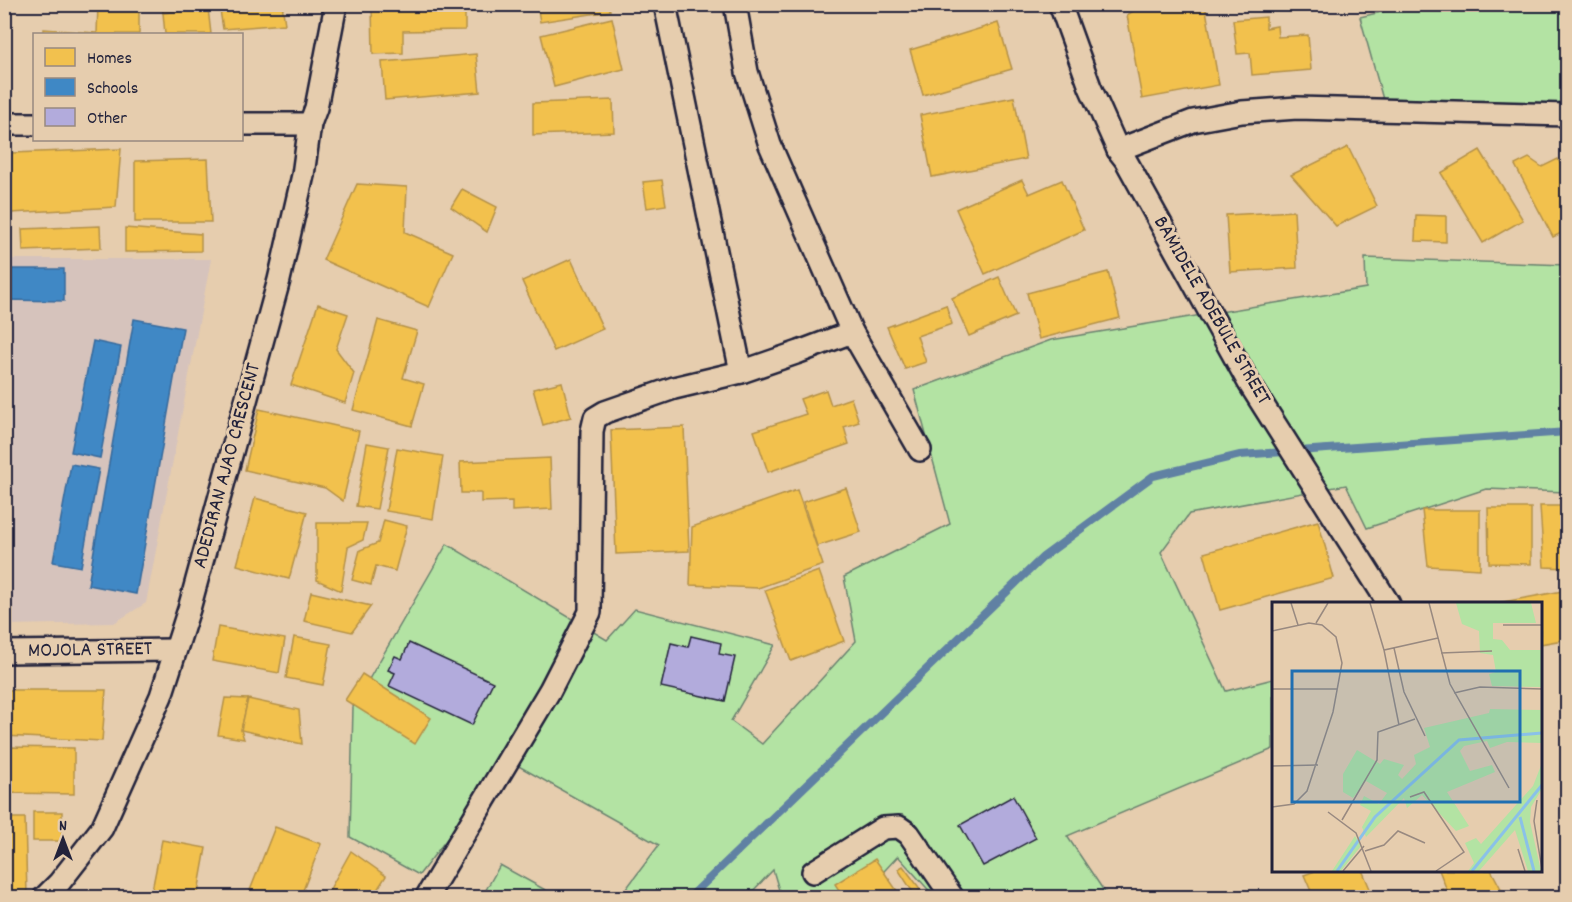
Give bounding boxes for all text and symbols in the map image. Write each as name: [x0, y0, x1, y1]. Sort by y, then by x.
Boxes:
legend: [33, 33, 243, 141]
text: Homes: [87, 47, 132, 72]
text: Schools: [87, 77, 138, 102]
text: Other: [87, 107, 127, 132]
street label: BAMIDELE ADEBULE STREET: [1145, 211, 1278, 412]
street label: ADEDIRAN AJAO CRESCENT: [186, 359, 270, 572]
inset map: [1272, 602, 1542, 872]
street label: MOJOLA STREET: [28, 635, 153, 667]
north arrow: [33, 809, 93, 869]
text: N: [59, 815, 67, 838]

